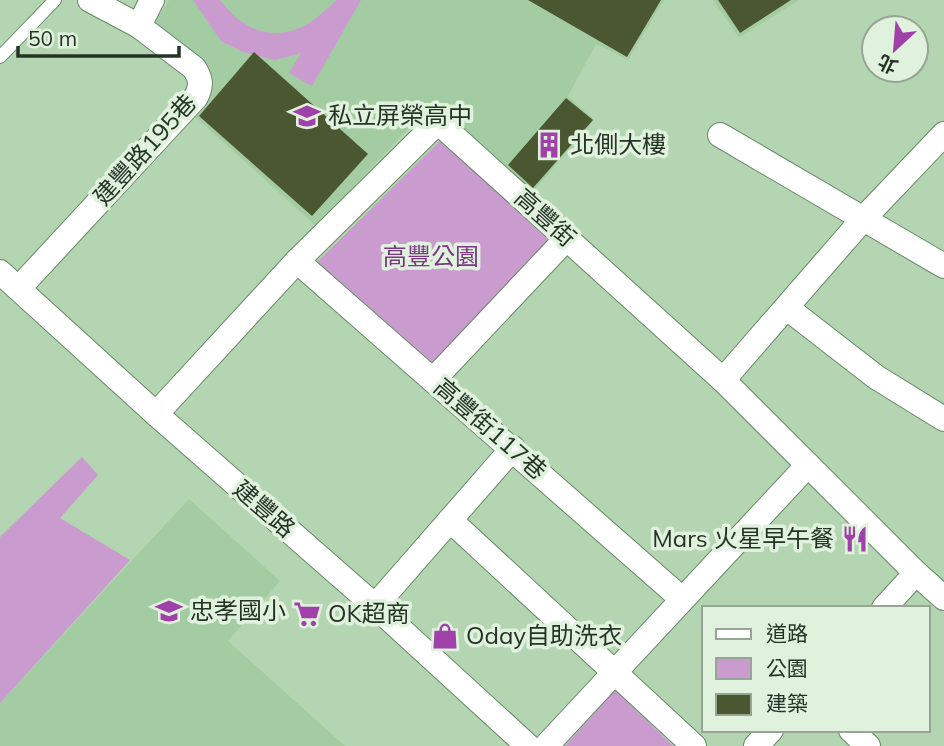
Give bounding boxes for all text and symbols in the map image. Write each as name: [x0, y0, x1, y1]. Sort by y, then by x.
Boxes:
scale bar: [18, 14, 178, 58]
north arrow: [860, 14, 930, 84]
text: 50 m: [28, 25, 77, 51]
text: 北: [874, 49, 901, 79]
street label: 建豐路195巷: [87, 88, 202, 211]
place label: 私立屏榮高中: [328, 100, 472, 130]
school or university icon: 私立屏榮高中: [292, 101, 322, 131]
place label: 北側大樓: [570, 129, 666, 159]
building icon: 北側大樓: [534, 130, 564, 160]
street label: 高豐街: [509, 182, 582, 252]
park label: 高豐公園: [383, 241, 479, 271]
street label: 高豐街117巷: [428, 371, 553, 485]
street label: 建豐路: [228, 473, 302, 543]
place label: Mars 火星早午餐: [652, 523, 834, 553]
restaurant icon: Mars 火星早午餐: [840, 524, 870, 554]
place label: 忠孝國小: [190, 595, 286, 625]
school or university icon: 忠孝國小: [154, 596, 184, 626]
place label: OK超商: [328, 598, 410, 628]
supermarket icon: OK超商: [292, 599, 322, 629]
legend: [702, 606, 930, 732]
place label: Oday自助洗衣: [466, 620, 622, 650]
text: 道路: [766, 620, 808, 646]
shop icon: Oday自助洗衣: [430, 621, 460, 651]
text: 公園: [766, 655, 808, 681]
text: 建築: [766, 690, 808, 716]

